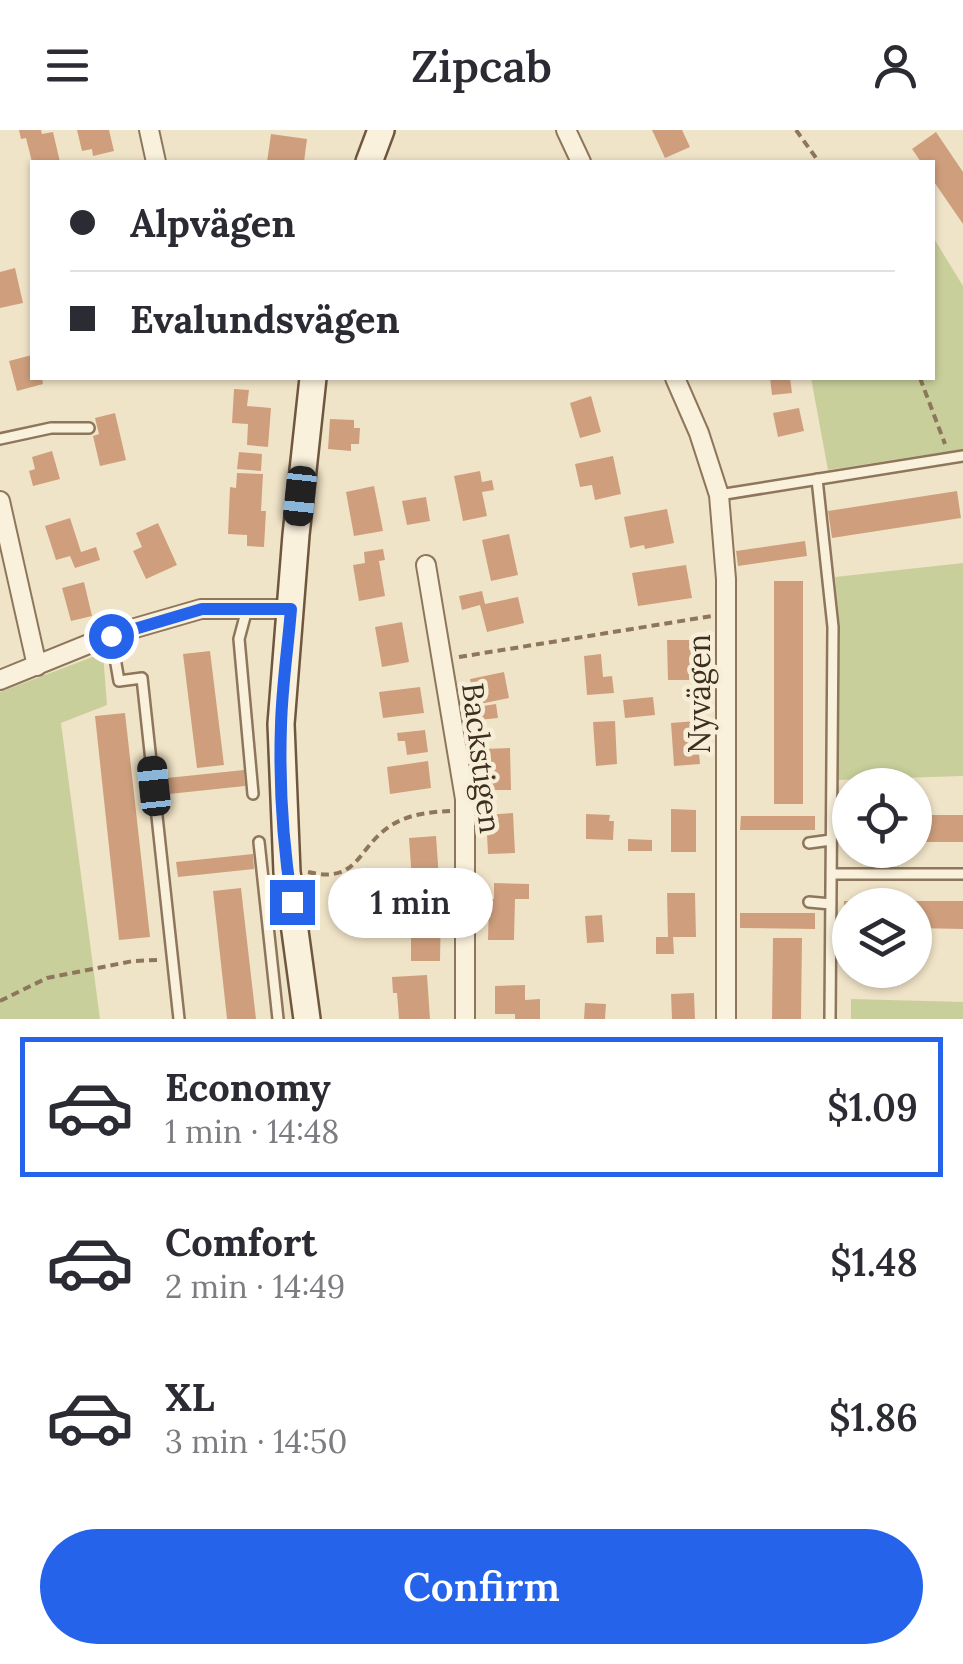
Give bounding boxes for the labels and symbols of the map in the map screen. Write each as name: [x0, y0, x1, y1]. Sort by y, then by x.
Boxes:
car: [282, 465, 318, 527]
route start: [89, 614, 134, 659]
street label: Nyvägen: [680, 634, 719, 754]
street label: Backstigen: [453, 681, 510, 835]
car: [136, 755, 172, 817]
callout: 1 min: [327, 867, 492, 937]
route end: [270, 880, 315, 925]

